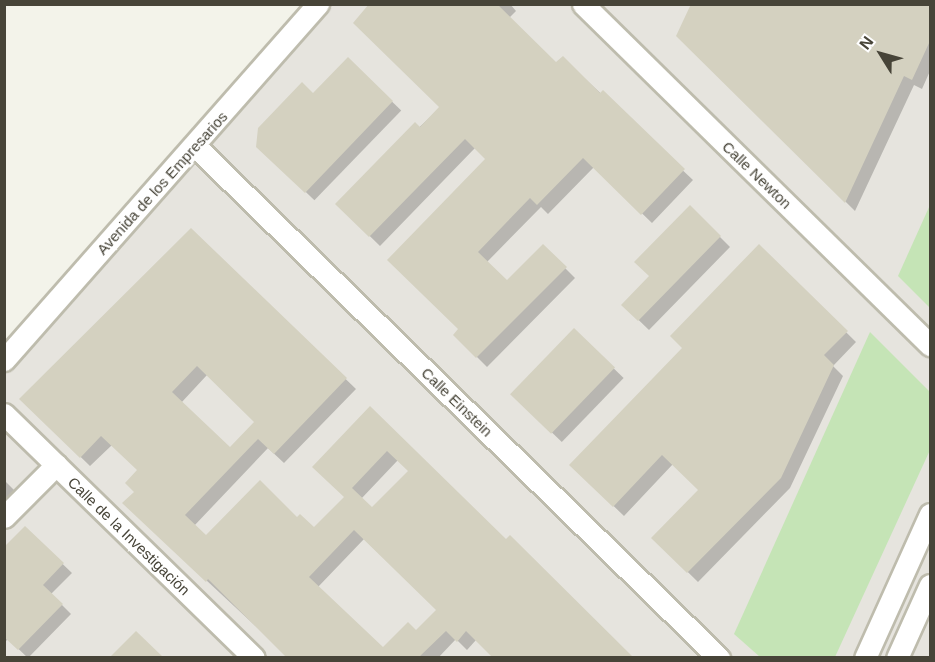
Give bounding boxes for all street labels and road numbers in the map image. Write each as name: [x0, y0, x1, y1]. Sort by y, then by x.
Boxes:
street label: Avenida de los Empresarios: [93, 108, 231, 258]
street label: Calle Newton: [719, 138, 795, 212]
street label: Calle Einstein: [418, 364, 496, 440]
street label: Calle de la Investigación: [64, 473, 194, 599]

